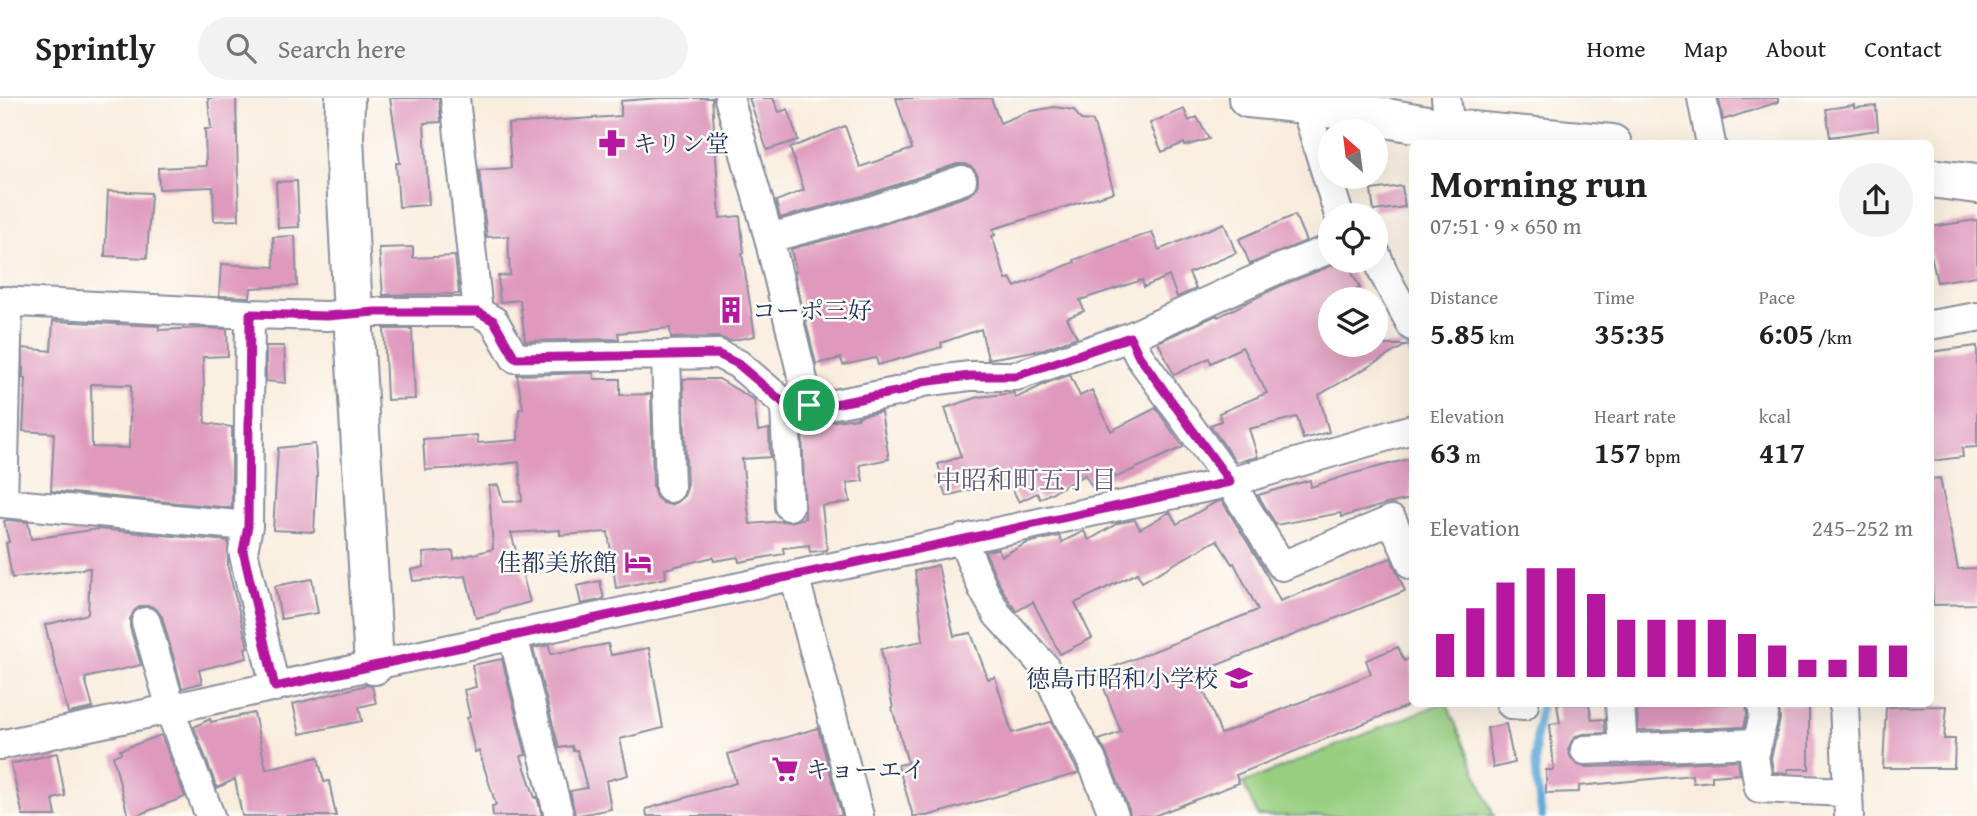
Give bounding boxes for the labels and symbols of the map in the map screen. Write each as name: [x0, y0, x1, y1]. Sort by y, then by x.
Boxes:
north arrow: [1318, 119, 1388, 189]
place label: キリン堂: [633, 126, 729, 161]
pharmacy icon: キリン堂: [597, 128, 627, 158]
place label: コーポ三好: [752, 293, 872, 328]
building icon: コーポ三好: [716, 295, 746, 325]
pin: [779, 375, 839, 435]
district label: 中昭和町五丁目: [935, 460, 1117, 499]
place label: 佳都美旅館: [497, 545, 617, 580]
hotel icon: 佳都美旅館: [623, 547, 653, 577]
place label: 徳島市昭和小学校: [1026, 661, 1218, 696]
school or university icon: 徳島市昭和小学校: [1224, 663, 1254, 693]
place label: キョーエイ: [806, 752, 926, 787]
supermarket icon: キョーエイ: [770, 754, 800, 784]

